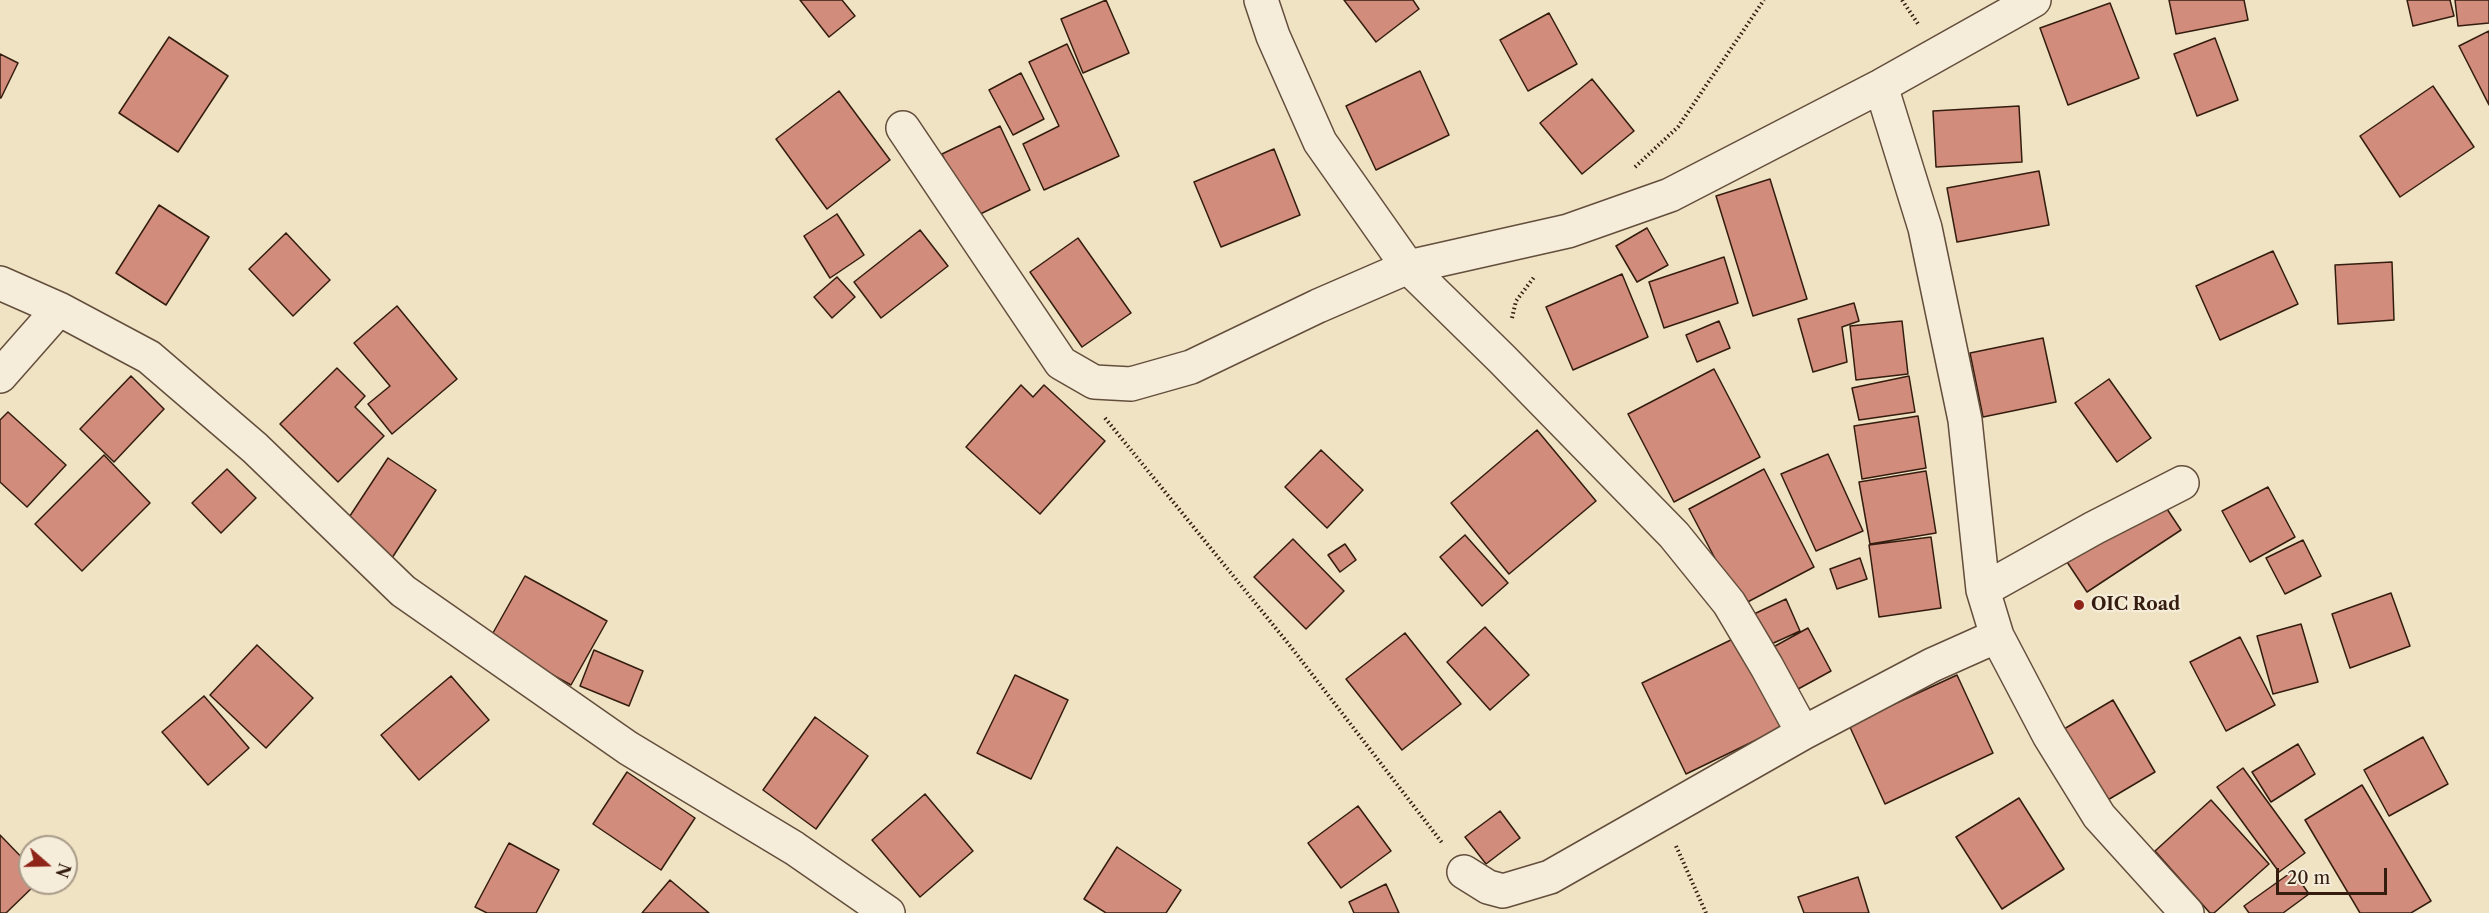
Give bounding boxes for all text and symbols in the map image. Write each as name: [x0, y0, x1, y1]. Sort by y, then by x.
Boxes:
place label: OIC Road: [2091, 594, 2180, 616]
marker: OIC Road: [2072, 598, 2086, 612]
north arrow: [18, 835, 78, 895]
scale bar: [2279, 856, 2390, 894]
text: N: [51, 861, 75, 880]
text: 20 m: [2287, 867, 2330, 889]

